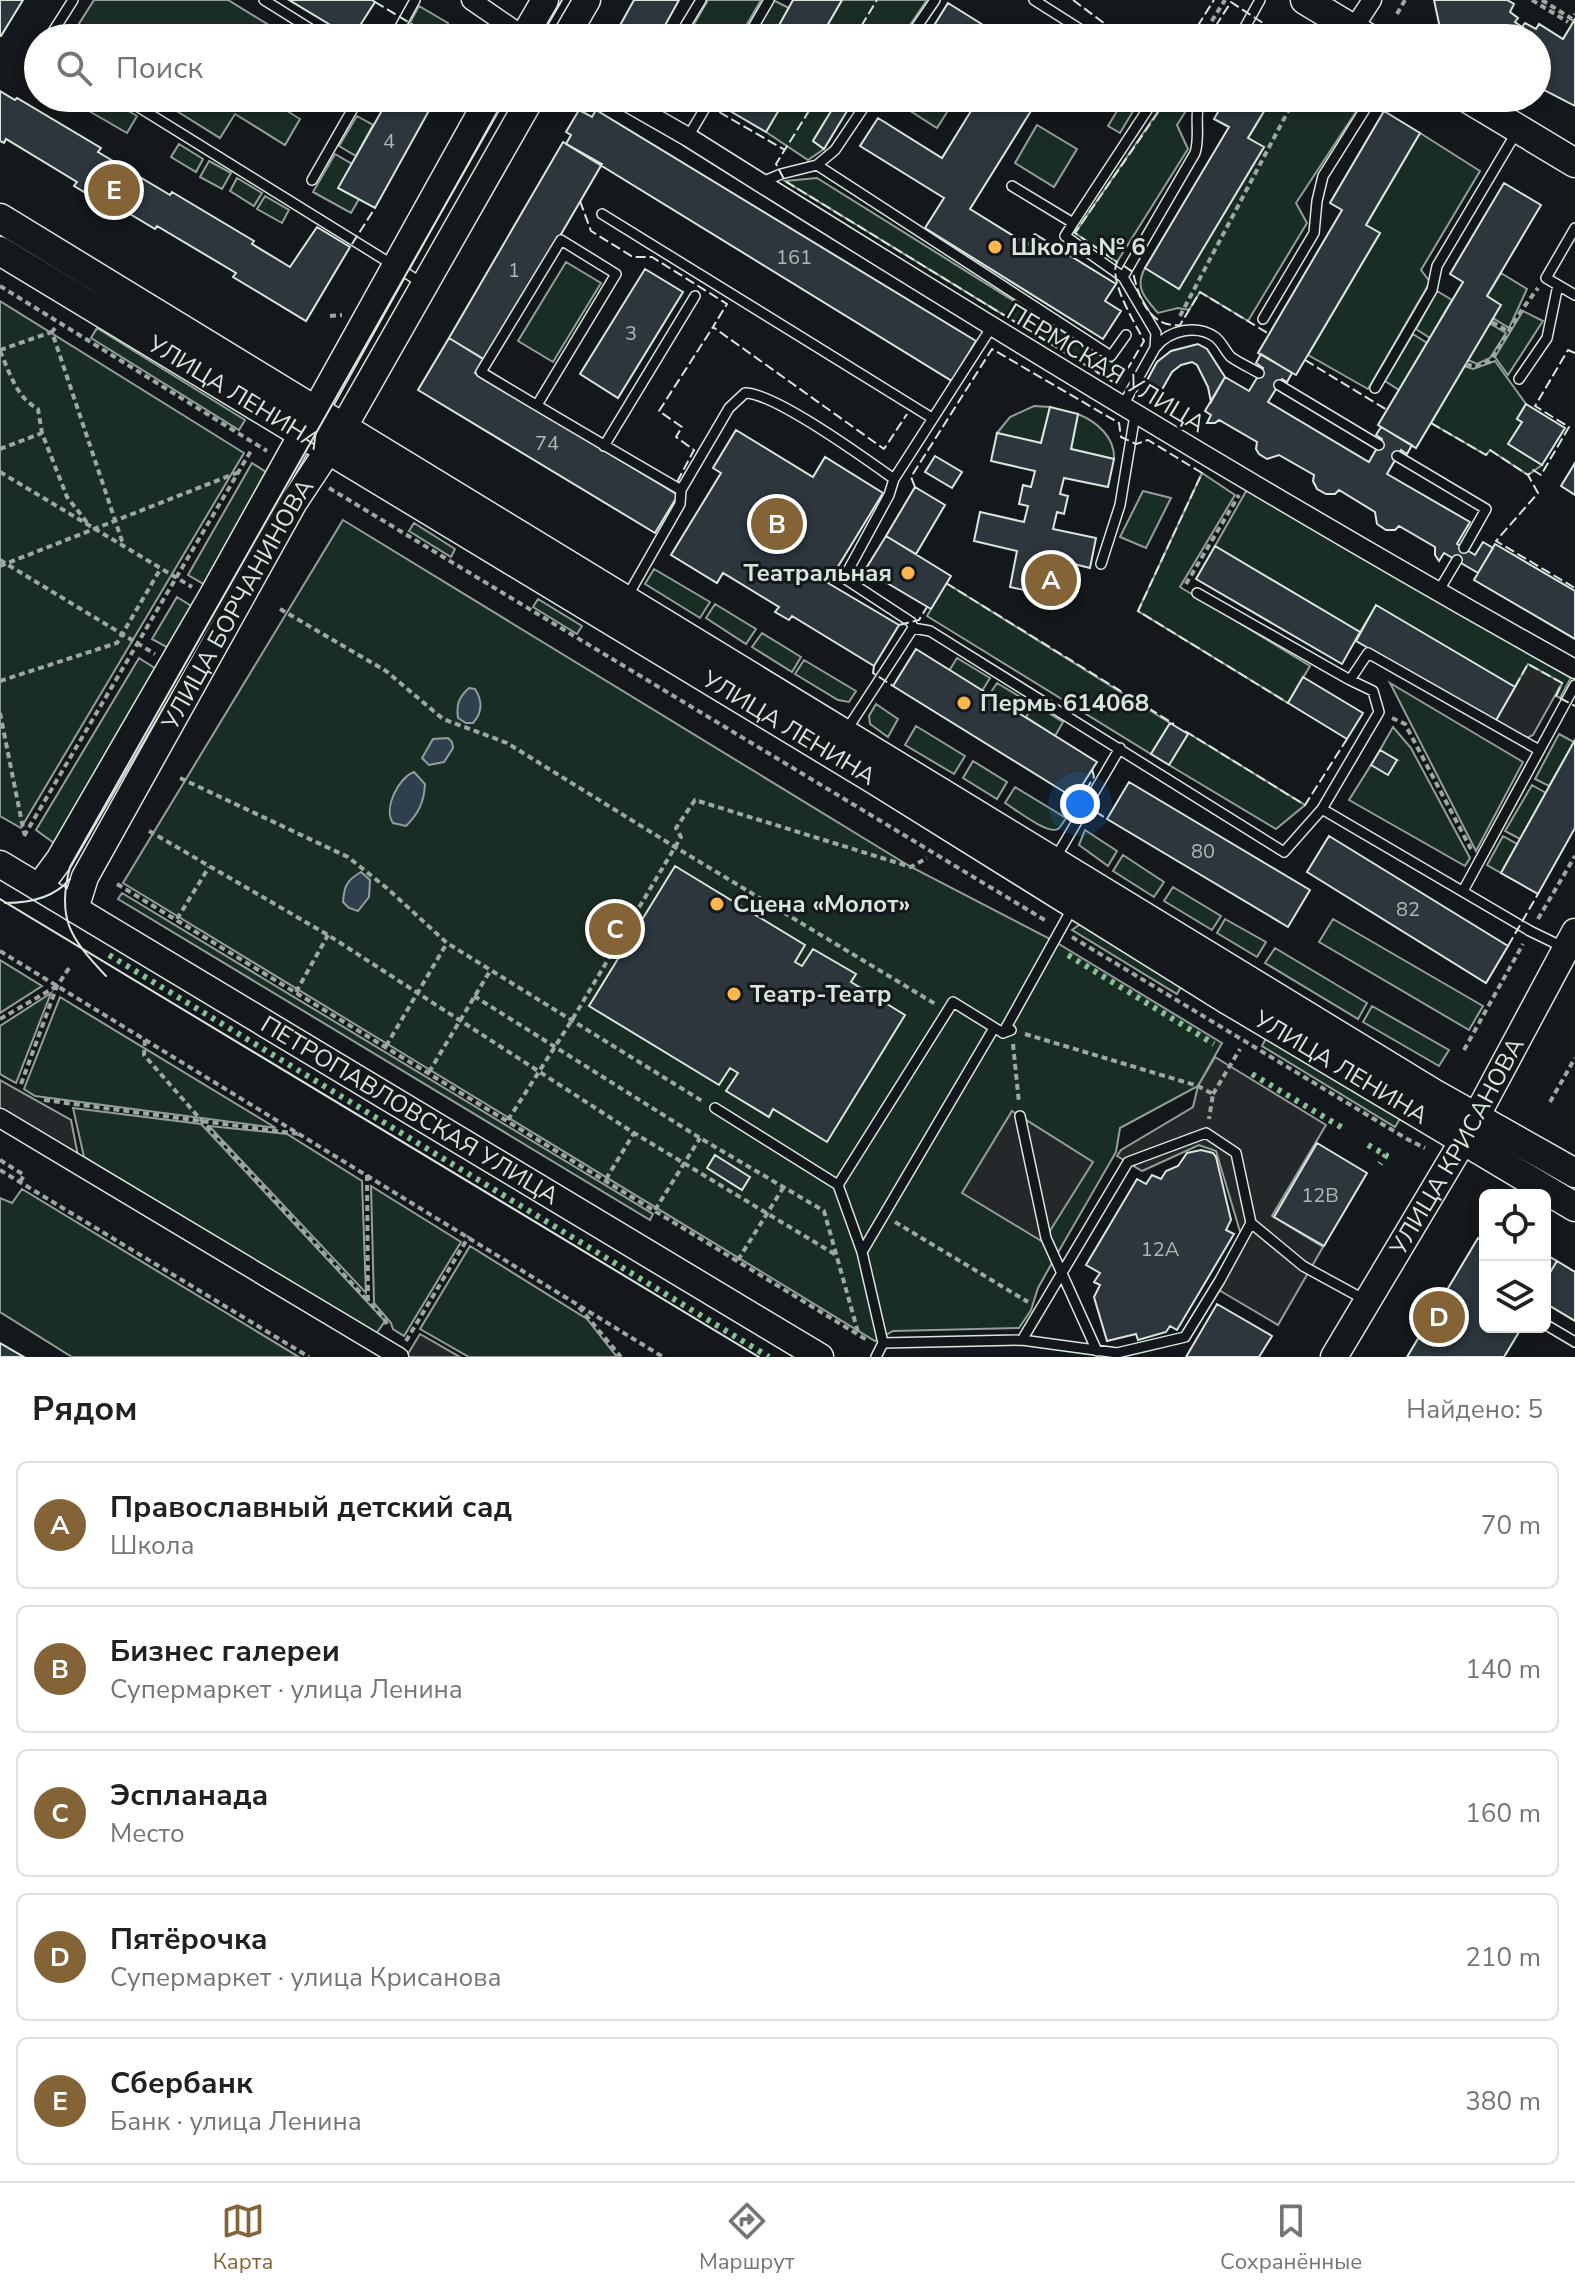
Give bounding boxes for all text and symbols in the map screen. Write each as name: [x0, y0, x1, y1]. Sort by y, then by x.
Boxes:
search box: [24, 24, 1551, 112]
icon: search: [52, 46, 96, 90]
text: Поиск: [116, 48, 203, 89]
house number: 4: [383, 128, 395, 155]
pin: E: [88, 160, 140, 220]
place label: Школа № 6: [1011, 231, 1146, 263]
marker: Школа № 6: [986, 238, 1004, 256]
house number: 161: [776, 244, 812, 271]
house number: 1: [508, 257, 520, 284]
street label: ПЕРМСКАЯ УЛИЦА: [1001, 296, 1212, 440]
house number: 3: [625, 320, 637, 347]
street label: УЛИЦА ЛЕНИНА: [141, 328, 328, 458]
house number: 74: [535, 430, 559, 457]
street label: УЛИЦА БОРЧАНИНОВА: [154, 472, 321, 736]
pin: B: [751, 494, 803, 554]
pin: A: [1025, 550, 1077, 610]
place label: Театральная: [743, 557, 892, 589]
marker: Театральная: [899, 564, 917, 582]
street label: УЛИЦА ЛЕНИНА: [695, 663, 882, 793]
place label: Пермь 614068: [980, 687, 1149, 719]
marker: Пермь 614068: [955, 694, 973, 712]
your location: [1060, 784, 1100, 824]
house number: 80: [1191, 838, 1215, 865]
place label: Сцена «Молот»: [733, 888, 910, 920]
marker: Сцена «Молот»: [708, 895, 726, 913]
house number: 82: [1396, 896, 1420, 923]
pin: C: [589, 899, 641, 959]
place label: Театр-Театр: [750, 978, 891, 1010]
marker: Театр-Театр: [725, 985, 743, 1003]
street label: УЛИЦА ЛЕНИНА: [1247, 1003, 1434, 1132]
street label: ПЕТРОПАВЛОВСКАЯ УЛИЦА: [255, 1008, 565, 1212]
street label: УЛИЦА КРИСАНОВА: [1382, 1032, 1532, 1262]
house number: 12В: [1301, 1182, 1339, 1209]
map controls: [1479, 1189, 1551, 1333]
button: locate: [1479, 1189, 1551, 1261]
house number: 12А: [1141, 1236, 1180, 1263]
button: layers: [1479, 1261, 1551, 1333]
pin: D: [1413, 1287, 1465, 1347]
text: Рядом: [32, 1386, 138, 1432]
text: Найдено: 5: [1406, 1392, 1543, 1427]
text: Православный детский сад: [110, 1487, 512, 1528]
text: A: [50, 1508, 70, 1543]
text: 70 m: [1481, 1508, 1541, 1543]
text: Школа: [110, 1528, 194, 1563]
text: Бизнес галереи: [110, 1631, 340, 1672]
text: B: [51, 1652, 69, 1687]
text: 140 m: [1465, 1652, 1541, 1687]
text: Супермаркет · улица Ленина: [110, 1672, 463, 1707]
text: Эспланада: [110, 1775, 268, 1816]
text: C: [51, 1796, 69, 1831]
text: 160 m: [1465, 1796, 1541, 1831]
text: Место: [110, 1816, 185, 1851]
text: Пятёрочка: [110, 1919, 268, 1960]
text: D: [50, 1940, 70, 1975]
text: 210 m: [1465, 1940, 1541, 1975]
text: Супермаркет · улица Крисанова: [110, 1960, 502, 1995]
text: Сбербанк: [110, 2063, 253, 2104]
text: E: [52, 2084, 68, 2119]
text: 380 m: [1465, 2084, 1541, 2119]
text: Банк · улица Ленина: [110, 2104, 362, 2139]
tab: Карта: [213, 2199, 273, 2277]
tab: Маршрут: [699, 2199, 795, 2277]
tab: Сохранённые: [1220, 2199, 1362, 2277]

